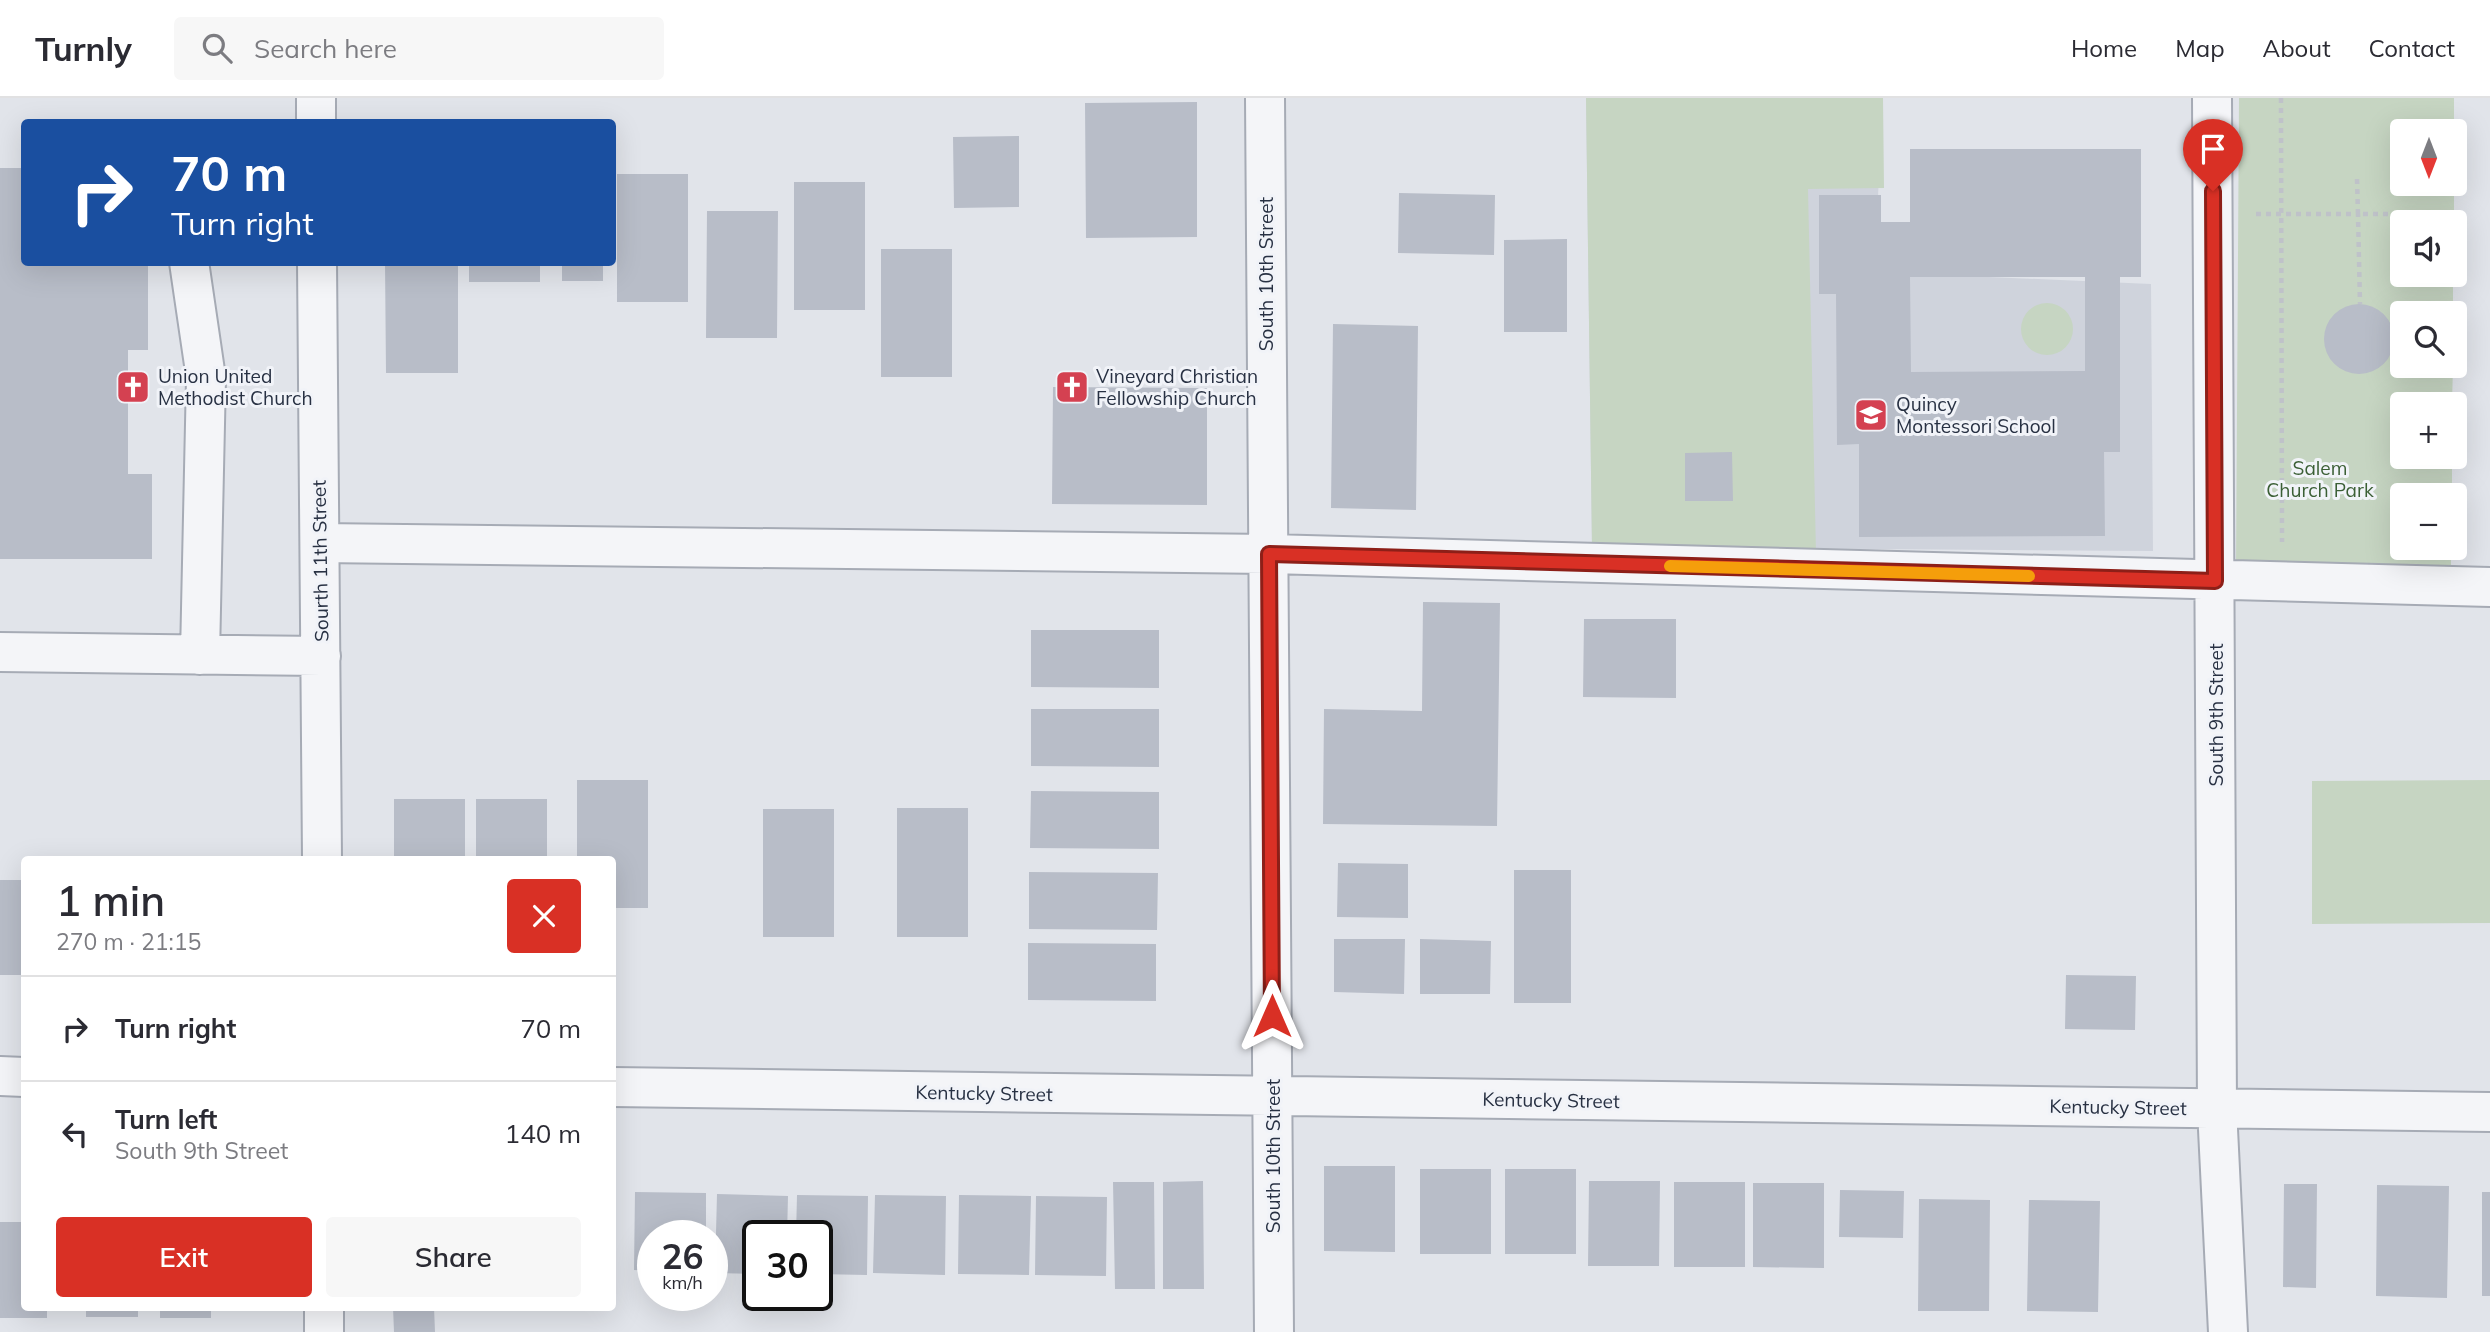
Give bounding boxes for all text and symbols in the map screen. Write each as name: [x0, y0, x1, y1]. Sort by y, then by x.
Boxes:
search box: [174, 17, 664, 80]
text: Turnly: [35, 28, 132, 69]
icon: search: [198, 29, 236, 67]
text: Search here: [254, 32, 397, 65]
text: Home: [2071, 33, 2137, 63]
text: Map: [2175, 33, 2225, 63]
text: About: [2263, 33, 2331, 63]
text: Contact: [2369, 33, 2455, 63]
pin: [2183, 119, 2243, 191]
north arrow: [2390, 119, 2468, 196]
map controls: [2390, 119, 2467, 560]
icon: arrive: [2194, 130, 2232, 168]
text: 70 m: [171, 142, 287, 203]
icon: right: [56, 147, 147, 238]
street label: South 10th Street: [1254, 196, 1278, 351]
text: Turn right: [171, 203, 314, 243]
button: sound: [2390, 210, 2467, 287]
button: search: [2390, 301, 2467, 378]
place label: Union United Methodist Church: [158, 364, 313, 410]
place label: Vineyard Christian Fellowship Church: [1096, 364, 1258, 410]
church icon: Union United Methodist Church: [114, 368, 152, 406]
church icon: Vineyard Christian Fellowship Church: [1053, 368, 1091, 406]
place label: Quincy Montessori School: [1896, 392, 2056, 438]
button: +: [2390, 392, 2467, 469]
school or university icon: Quincy Montessori School: [1852, 396, 1890, 434]
park label: Salem Church Park: [2266, 456, 2374, 502]
street label: Sourth 11th Street: [307, 480, 333, 642]
button: −: [2390, 483, 2467, 560]
street label: South 9th Street: [2204, 643, 2228, 787]
text: 1 min: [56, 874, 165, 927]
button: close: [507, 879, 581, 953]
text: 270 m · 21:15: [56, 927, 201, 956]
position arrow: [1235, 979, 1309, 1053]
icon: right: [56, 1010, 94, 1048]
text: Turn right: [115, 1012, 236, 1045]
text: 70 m: [520, 1012, 581, 1045]
street label: South 10th Street: [1261, 1078, 1285, 1233]
street label: Kentucky Street: [915, 1080, 1053, 1106]
street label: Kentucky Street: [1482, 1087, 1620, 1113]
street label: Kentucky Street: [2049, 1094, 2187, 1120]
text: Turn left: [115, 1103, 217, 1136]
icon: left: [56, 1115, 94, 1153]
text: 140 m: [505, 1117, 581, 1150]
text: South 9th Street: [115, 1136, 288, 1165]
button: Exit: [56, 1217, 312, 1297]
button: Share: [326, 1217, 581, 1297]
speed limit sign: 30: [742, 1220, 833, 1311]
text: 26: [661, 1234, 704, 1278]
text: km/h: [662, 1271, 703, 1294]

